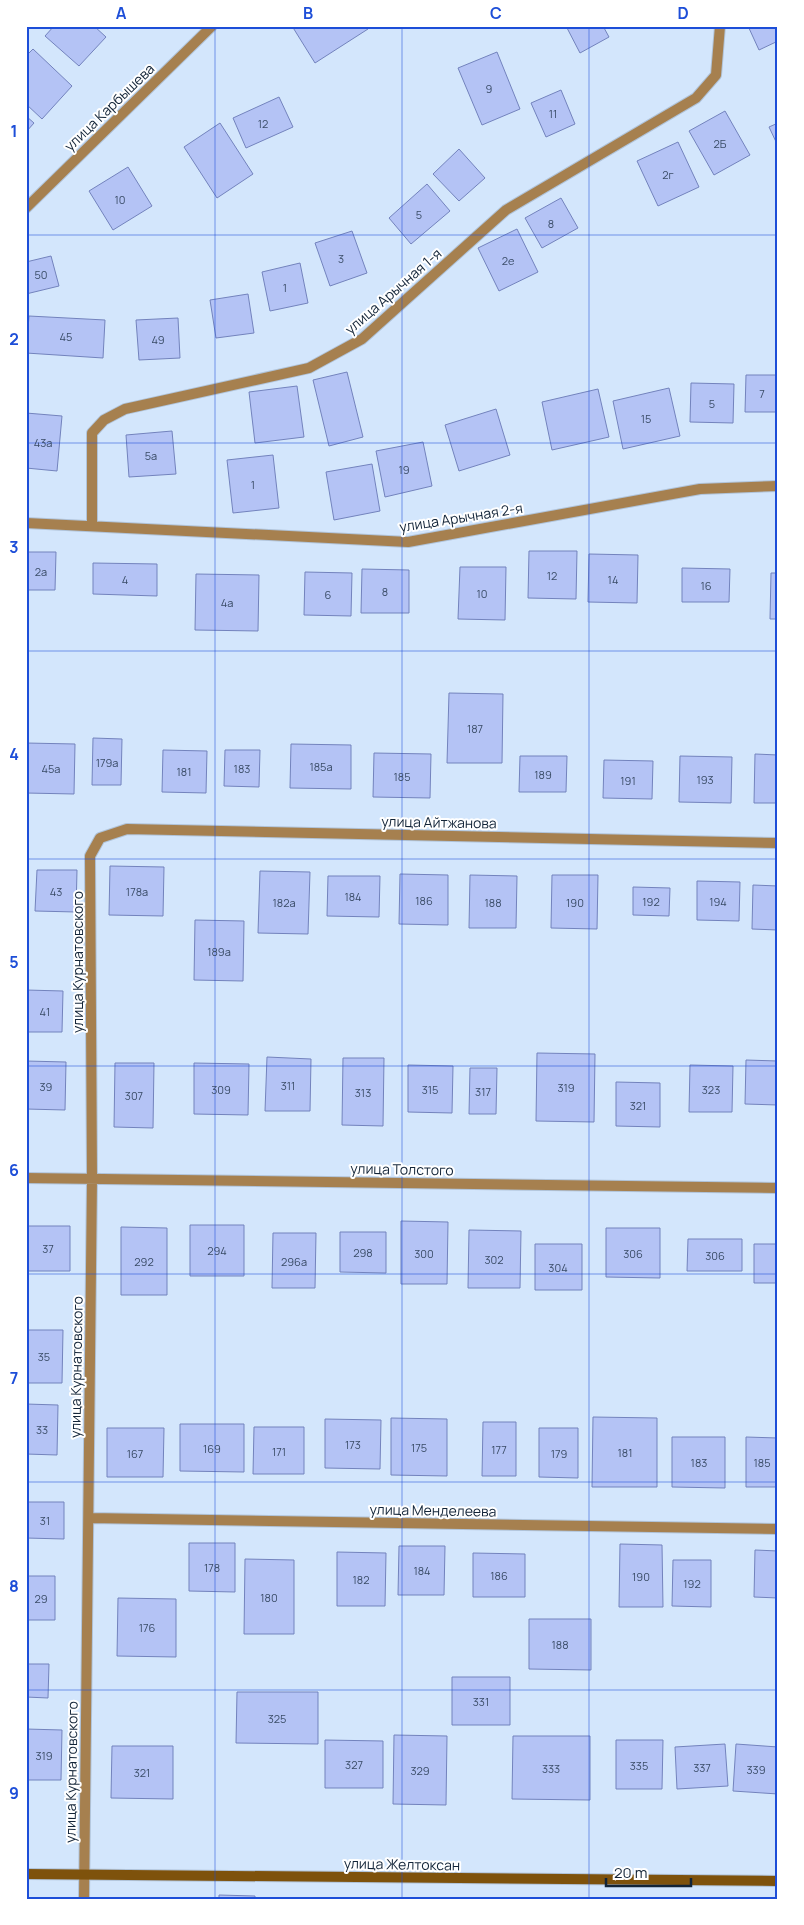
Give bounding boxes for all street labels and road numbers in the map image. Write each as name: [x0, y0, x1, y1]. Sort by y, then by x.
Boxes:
street label: улица Карбышева: [60, 59, 158, 155]
street label: улица Арычная 1-я: [341, 244, 445, 338]
street label: улица Арычная 2-я: [398, 498, 524, 536]
street label: улица Айтжанова: [381, 811, 497, 833]
street label: улица Курнатовского: [68, 891, 87, 1033]
street label: улица Толстого: [350, 1159, 454, 1179]
street label: улица Курнатовского: [65, 1296, 87, 1438]
street label: улица Менделеева: [369, 1499, 497, 1521]
street label: улица Курнатовского: [60, 1701, 82, 1843]
street label: улица Желтоксан: [344, 1853, 460, 1875]

